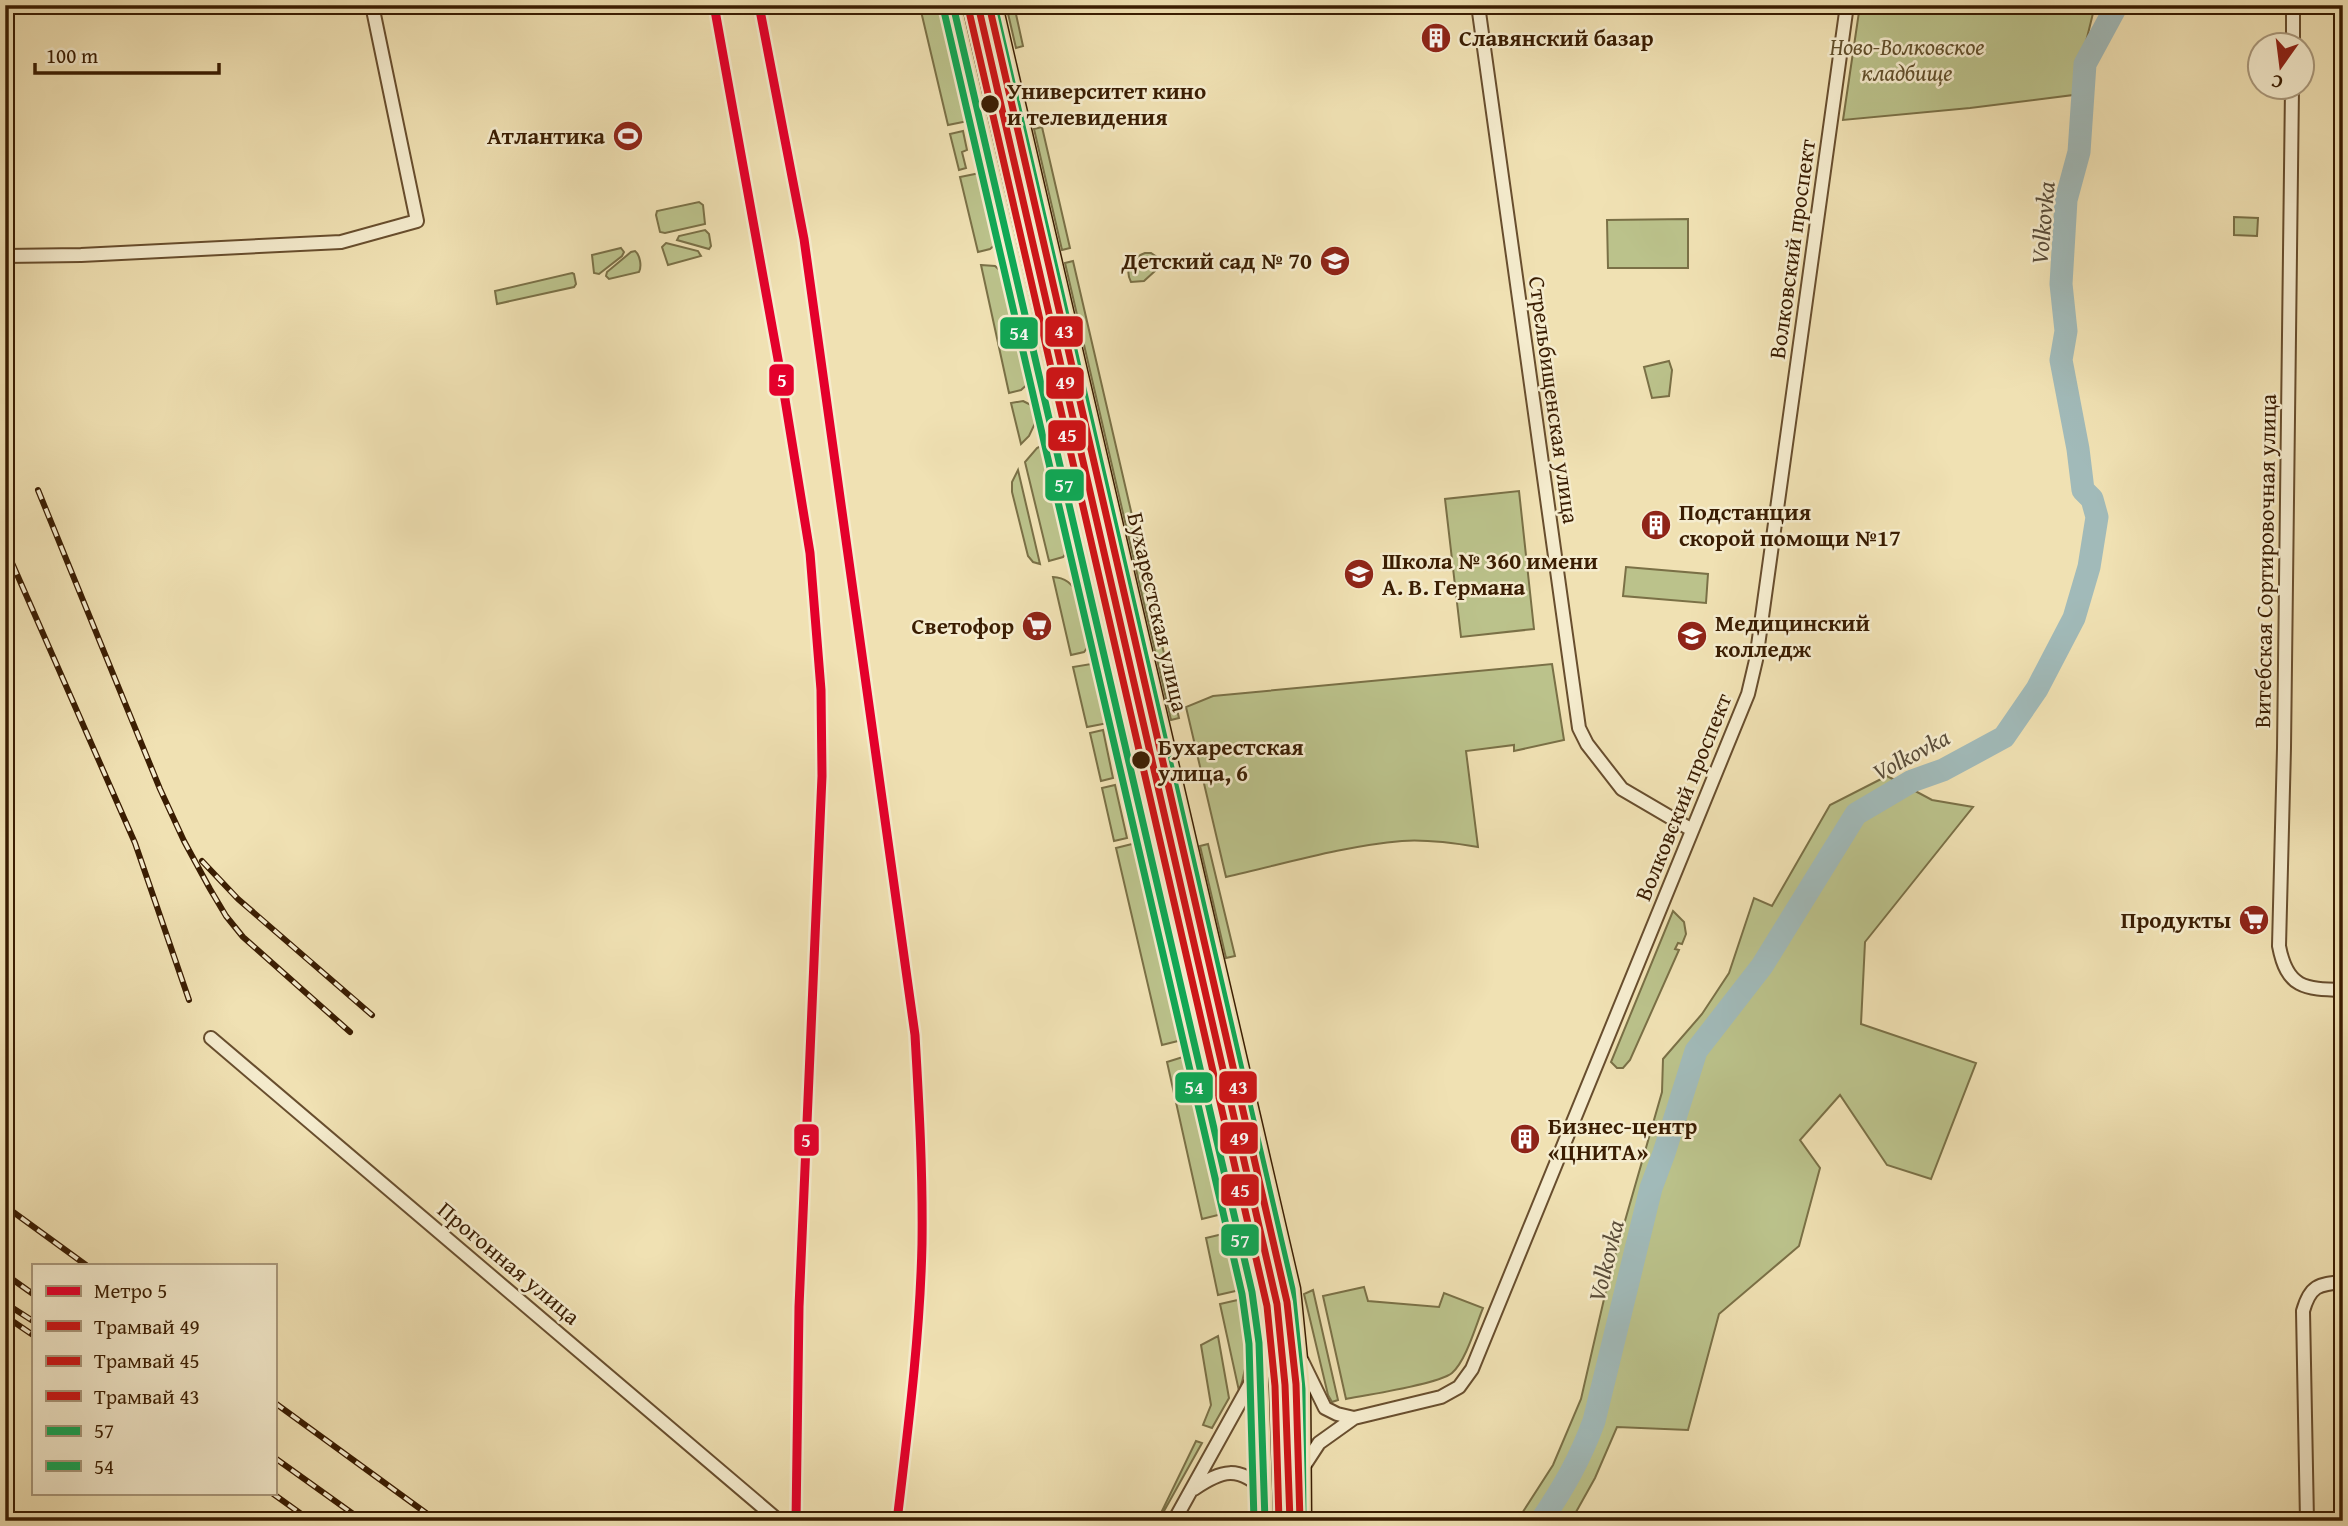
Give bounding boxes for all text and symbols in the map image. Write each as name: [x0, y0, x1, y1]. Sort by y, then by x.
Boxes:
building icon: Славянский базар: [1419, 21, 1453, 55]
place label: Славянский базар: [1459, 21, 1654, 54]
park label: Ново-Волковское кладбище: [1829, 30, 1985, 89]
scale bar: [35, 32, 219, 76]
north arrow: [2246, 32, 2316, 102]
text: 100 m: [46, 40, 98, 71]
text: С: [2268, 68, 2285, 97]
place label: Университет кино и телевидения: [1007, 74, 1206, 133]
marker: Университет кино и телевидения: [979, 93, 1001, 115]
place label: Атлантика: [487, 119, 605, 152]
sports icon: Атлантика: [611, 119, 645, 153]
street label: Волковский проспект: [1760, 137, 1823, 361]
water label: Volkovka: [2021, 180, 2064, 266]
place label: Детский сад № 70: [1121, 244, 1312, 277]
school or university icon: Детский сад № 70: [1318, 244, 1352, 278]
street label: Стрельбищенская улица: [1521, 274, 1588, 526]
line badge: 43: [1044, 315, 1084, 348]
line badge: 54: [999, 316, 1039, 350]
text: 43: [1054, 317, 1074, 345]
text: 54: [1009, 319, 1029, 347]
line badge: 5: [768, 363, 795, 397]
text: 5: [777, 366, 787, 394]
line badge: 49: [1045, 366, 1085, 400]
text: 49: [1055, 368, 1075, 396]
street label: Витебская Сортировочная улица: [2245, 394, 2284, 728]
line badge: 45: [1047, 419, 1087, 452]
text: 45: [1057, 421, 1077, 449]
line badge: 57: [1044, 468, 1085, 502]
text: 57: [1054, 471, 1074, 499]
place label: Подстанция скорой помощи №17: [1679, 495, 1901, 554]
building icon: Подстанция скорой помощи №17: [1639, 508, 1673, 542]
street label: Бухарестская улица: [1119, 509, 1198, 715]
place label: Школа № 360 имени А. В. Германа: [1382, 544, 1598, 603]
school or university icon: Школа № 360 имени А. В. Германа: [1342, 557, 1376, 591]
place label: Медицинский колледж: [1715, 606, 1870, 665]
place label: Светофор: [912, 609, 1014, 642]
supermarket icon: Светофор: [1020, 609, 1054, 643]
school or university icon: Медицинский колледж: [1675, 619, 1709, 653]
street label: Волковский проспект: [1626, 688, 1739, 906]
water label: Volkovka: [1866, 720, 1956, 790]
place label: Бухарестская улица, 6: [1157, 730, 1304, 789]
marker: Бухарестская улица, 6: [1130, 749, 1152, 771]
place label: Продукты: [2121, 903, 2231, 936]
supermarket icon: Продукты: [2237, 903, 2271, 937]
line badge: 43: [1218, 1070, 1258, 1104]
line badge: 54: [1174, 1071, 1214, 1104]
text: 54: [1184, 1073, 1204, 1101]
text: 43: [1228, 1073, 1248, 1101]
place label: Бизнес-центр «ЦНИТА»: [1548, 1109, 1697, 1168]
line badge: 49: [1219, 1121, 1259, 1155]
building icon: Бизнес-центр «ЦНИТА»: [1508, 1122, 1542, 1156]
line badge: 5: [793, 1123, 820, 1157]
text: 49: [1229, 1124, 1249, 1152]
text: 5: [801, 1126, 811, 1154]
line badge: 45: [1220, 1173, 1260, 1207]
text: 45: [1230, 1176, 1250, 1204]
street label: Прогонная улица: [431, 1193, 588, 1332]
water label: Volkovka: [1578, 1216, 1633, 1306]
line badge: 57: [1220, 1223, 1260, 1257]
text: 57: [1230, 1226, 1250, 1254]
legend: [32, 1264, 276, 1494]
text: Метро 5: [94, 1275, 167, 1306]
text: Трамвай 49: [94, 1311, 200, 1342]
text: Трамвай 45: [94, 1345, 200, 1376]
text: Трамвай 43: [94, 1381, 200, 1412]
text: 57: [94, 1415, 114, 1446]
text: 54: [94, 1451, 114, 1482]

